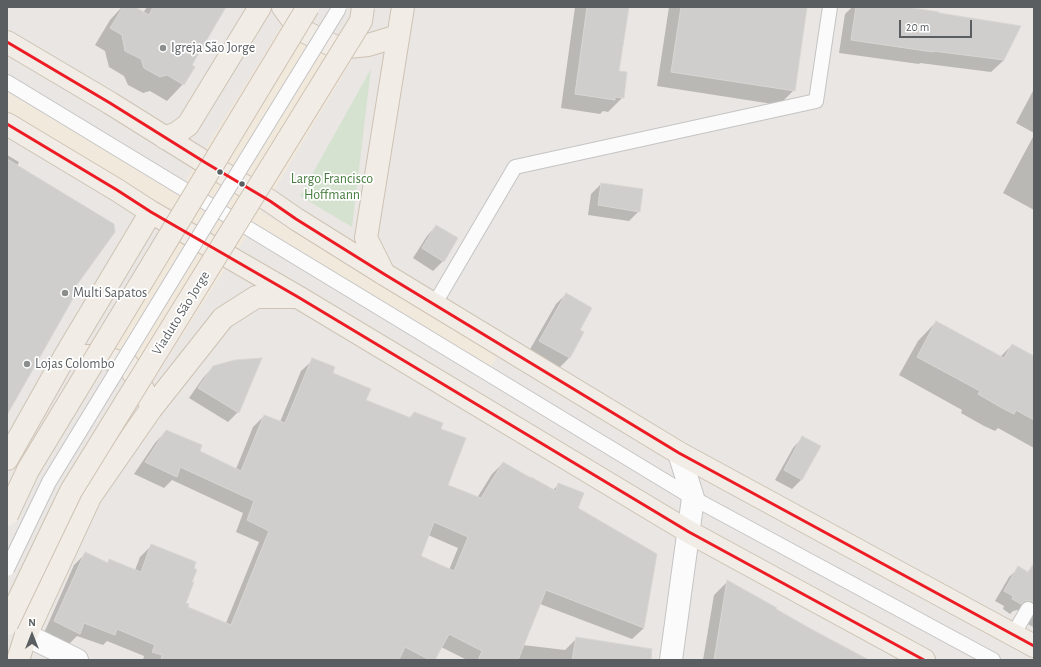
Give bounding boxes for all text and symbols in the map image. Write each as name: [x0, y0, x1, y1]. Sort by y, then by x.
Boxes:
scale bar: [901, 12, 974, 38]
text: 20 m: [906, 21, 929, 33]
place label: Igreja São Jorge: [171, 40, 255, 56]
marker: Igreja São Jorge: [158, 43, 168, 53]
unlabelled marker: [215, 167, 225, 177]
park label: Largo Francisco Hoffmann: [291, 171, 373, 204]
unlabelled marker: [237, 179, 247, 189]
street label: Viaduto São Jorge: [148, 268, 214, 358]
place label: Multi Sapatos: [73, 285, 147, 301]
marker: Multi Sapatos: [60, 288, 70, 298]
place label: Lojas Colombo: [35, 356, 115, 372]
marker: Lojas Colombo: [22, 359, 32, 369]
north arrow: [12, 615, 52, 655]
text: N: [28, 617, 36, 628]

